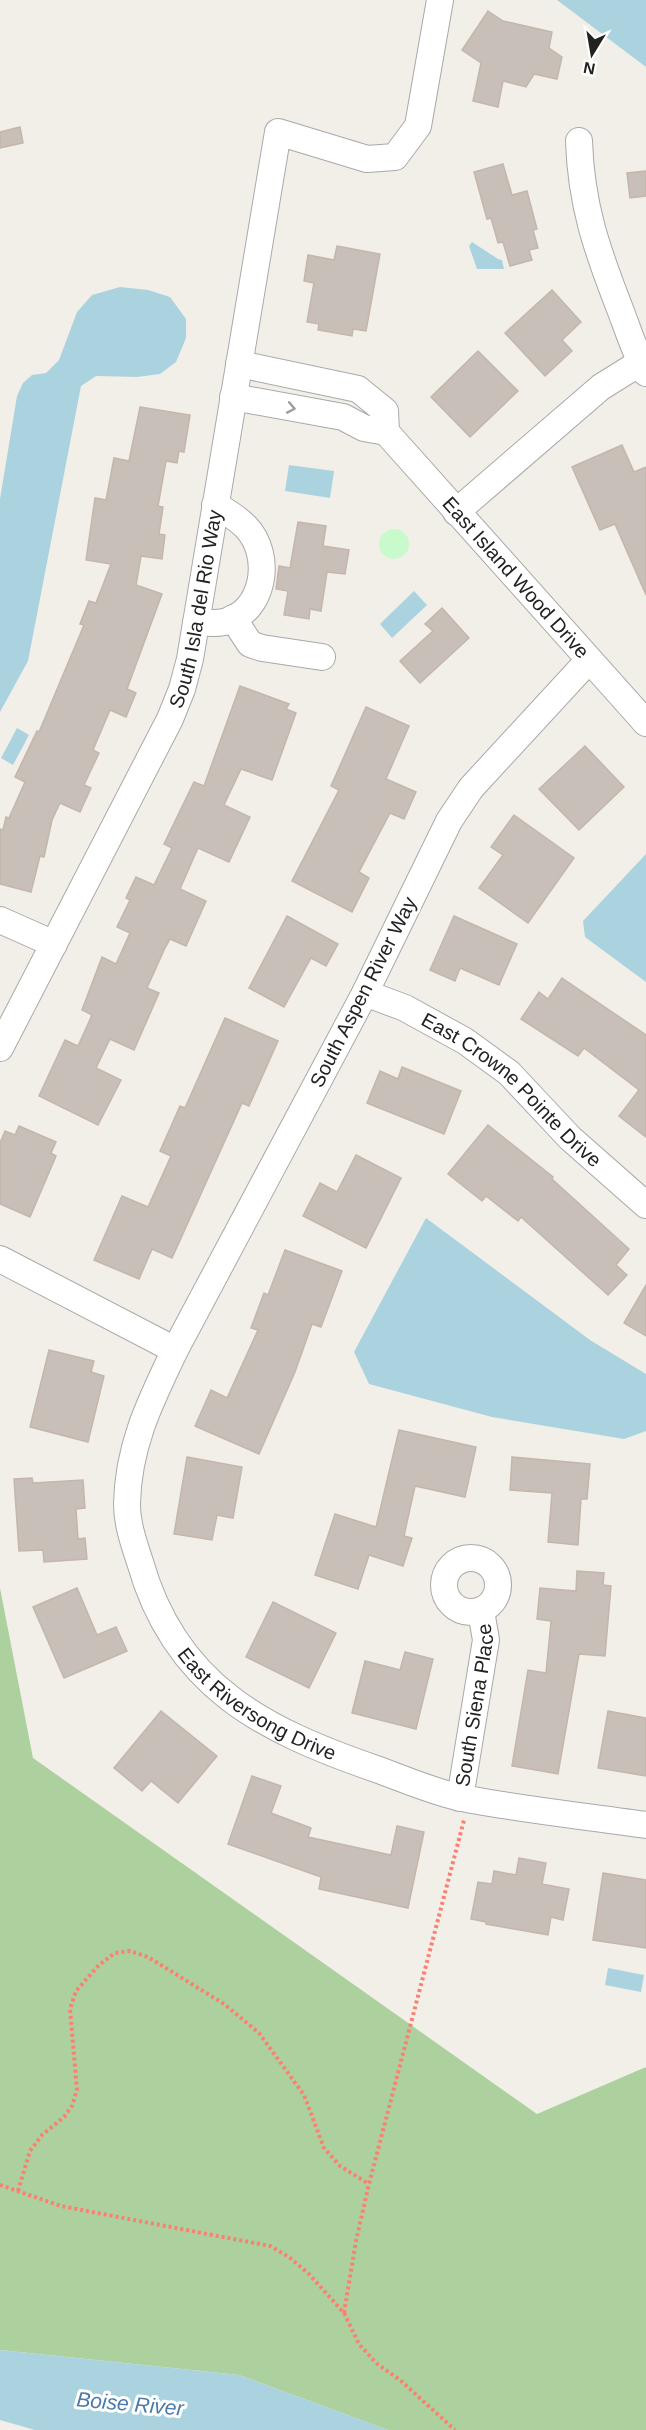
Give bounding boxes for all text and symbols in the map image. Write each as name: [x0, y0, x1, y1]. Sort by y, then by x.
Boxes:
north arrow: [562, 24, 622, 84]
text: N: [582, 59, 597, 78]
one-way arrow: [286, 401, 296, 414]
street label: East Island Wood Drive: [438, 492, 594, 663]
street label: South Isla del Rio Way: [165, 508, 226, 711]
street label: South Aspen River Way: [305, 893, 421, 1091]
street label: East Crowne Pointe Drive: [418, 1008, 606, 1171]
street label: South Siena Place: [451, 1622, 498, 1788]
street label: East Riversong Drive: [173, 1643, 339, 1764]
water label: Boise River: [76, 2387, 186, 2420]

